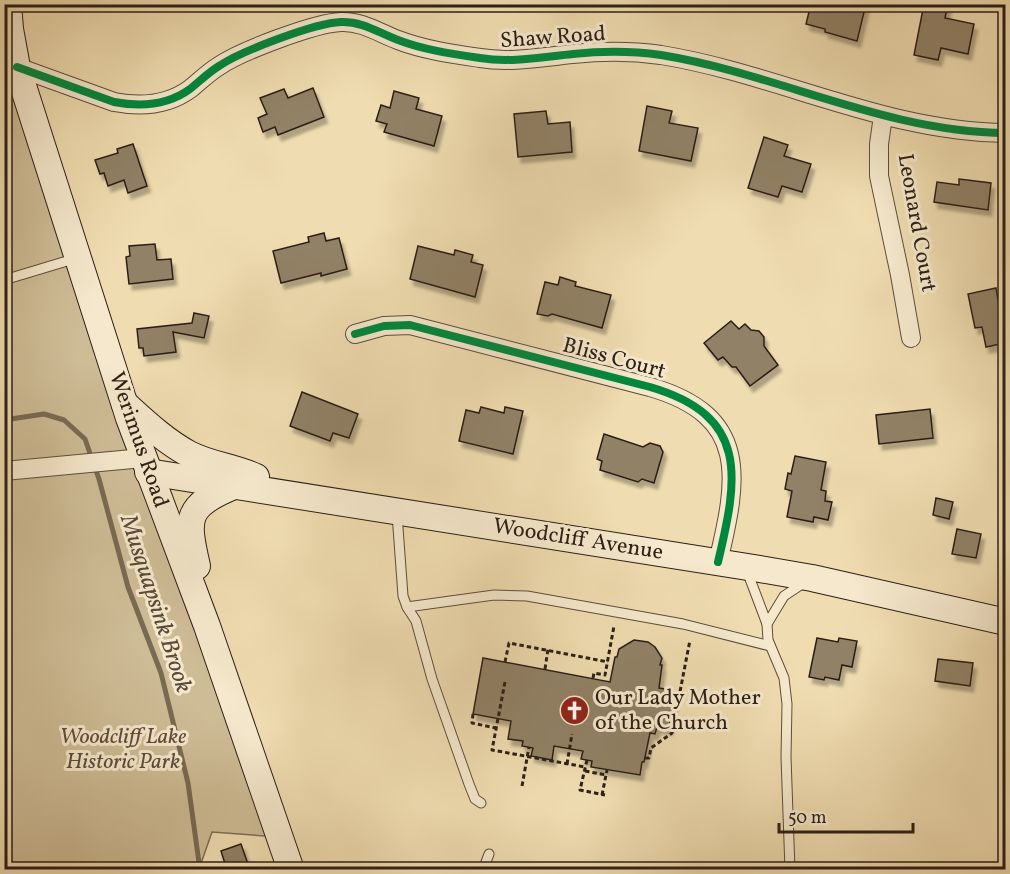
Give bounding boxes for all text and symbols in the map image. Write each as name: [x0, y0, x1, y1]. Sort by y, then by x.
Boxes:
street label: Shaw Road: [499, 19, 607, 57]
street label: Leonard Court: [889, 151, 943, 295]
street label: Bliss Court: [559, 330, 669, 388]
street label: Werimus Road: [100, 368, 176, 512]
water label: Musquapsink Brook: [110, 510, 200, 697]
street label: Woodcliff Avenue: [491, 511, 665, 569]
place label: Our Lady Mother of the Church: [595, 683, 761, 739]
church icon: Our Lady Mother of the Church: [558, 695, 590, 727]
park label: Woodcliff Lake Historic Park: [60, 722, 186, 778]
scale bar: [779, 796, 912, 834]
text: 50 m: [788, 806, 827, 831]

